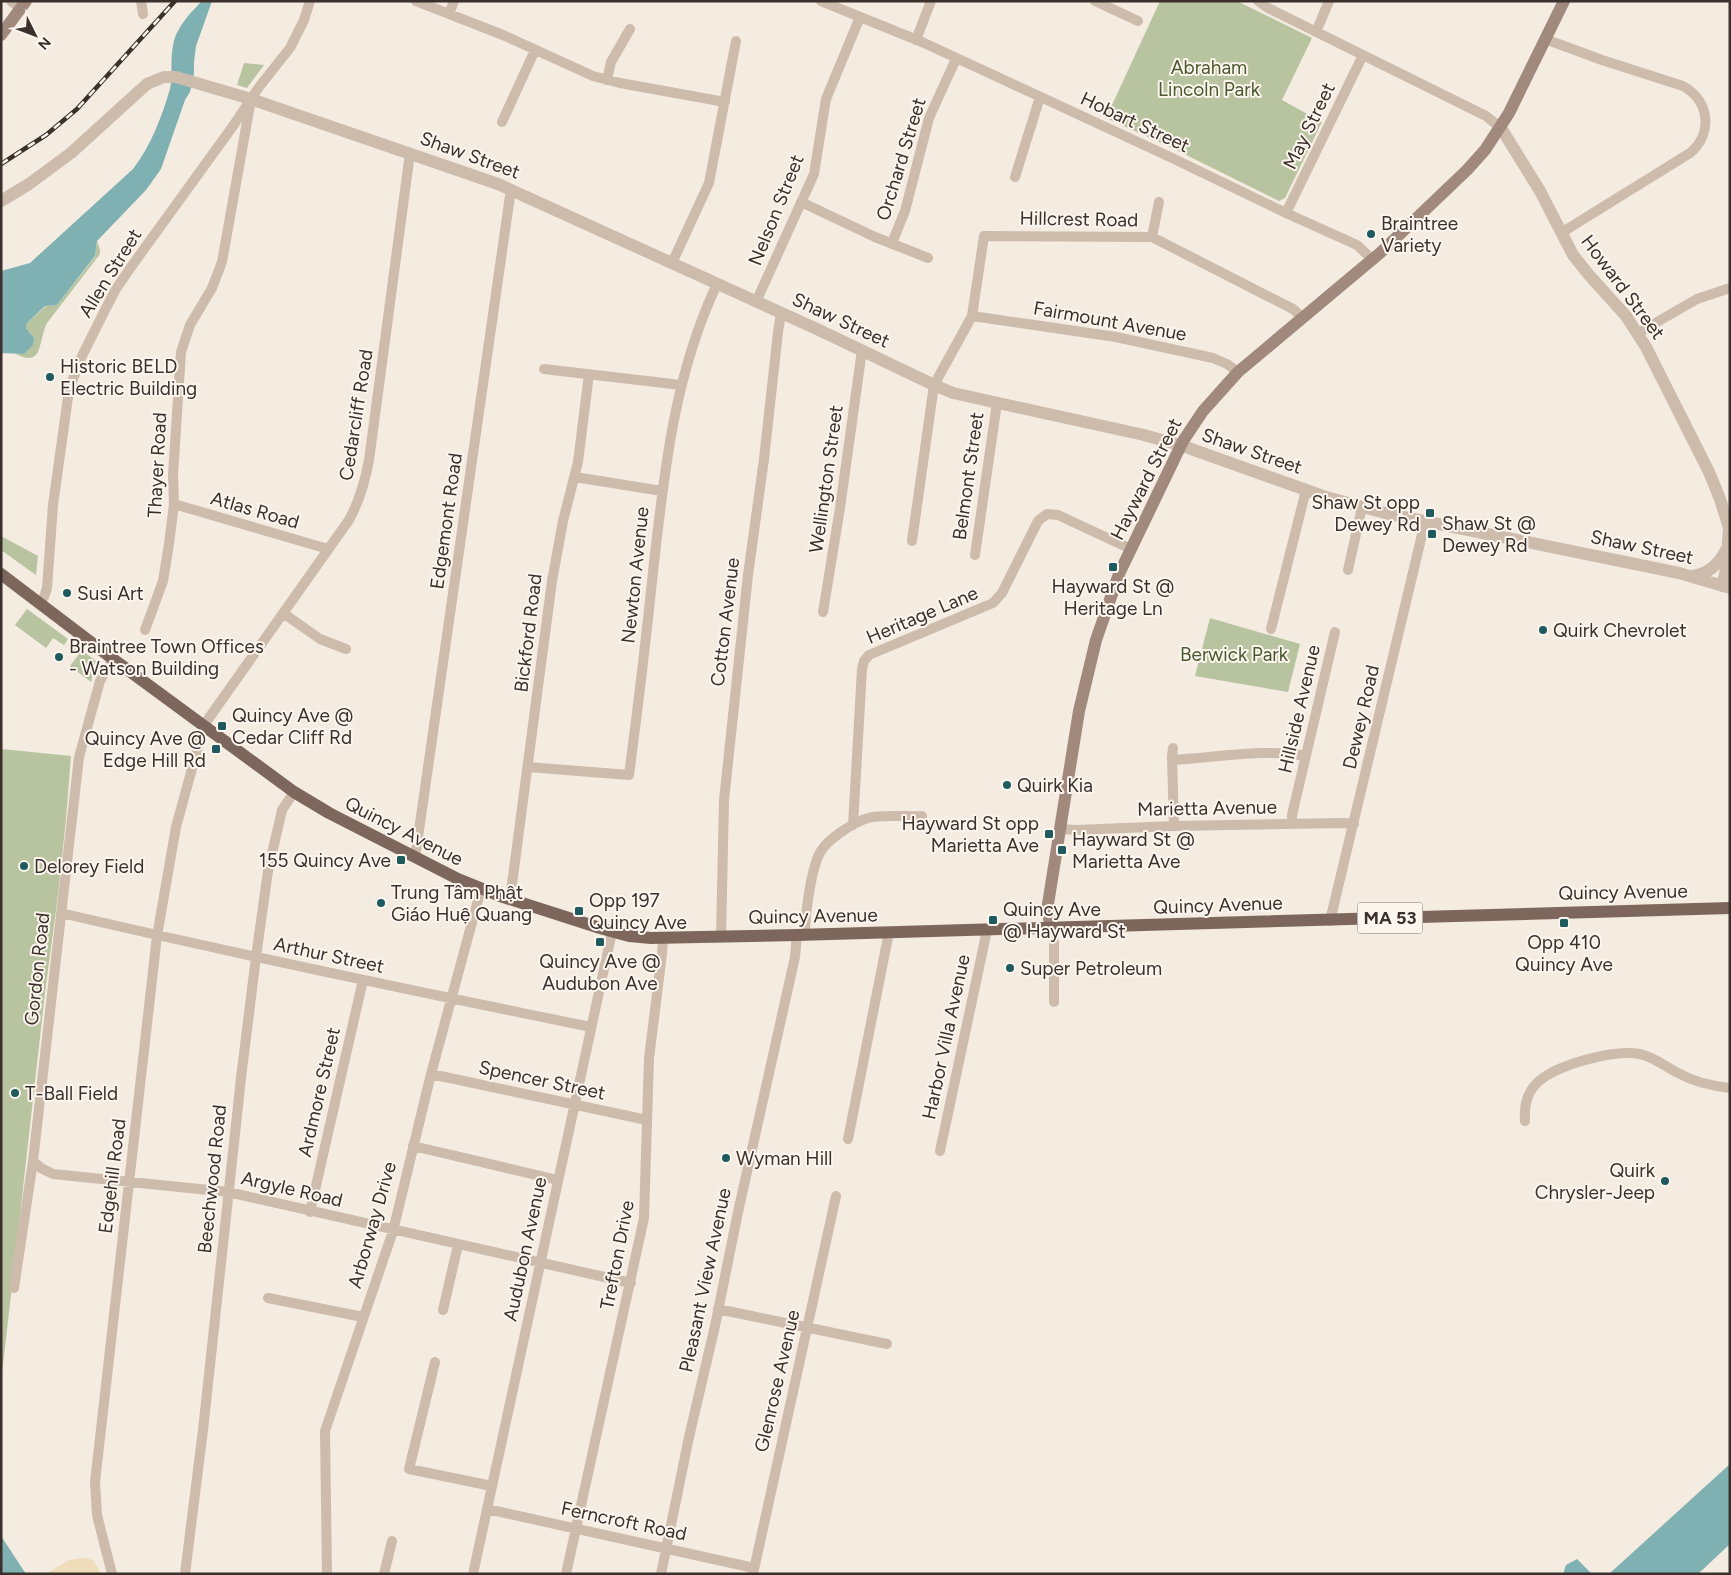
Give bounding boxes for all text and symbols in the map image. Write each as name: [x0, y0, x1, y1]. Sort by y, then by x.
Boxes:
north arrow: [10, 10, 60, 60]
text: N: [34, 34, 54, 53]
park label: Abraham Lincoln Park: [1158, 56, 1261, 101]
street label: May Street: [1278, 79, 1340, 173]
street label: Hobart Street: [1077, 87, 1193, 157]
street label: Orchard Street: [871, 95, 931, 223]
street label: Shaw Street: [417, 126, 523, 184]
street label: Nelson Street: [743, 151, 809, 269]
street label: Hillcrest Road: [1020, 206, 1138, 232]
place label: Braintree Variety: [1381, 212, 1458, 257]
street label: Allen Street: [74, 224, 146, 322]
marker: Braintree Variety: [1365, 228, 1377, 240]
street label: Howard Street: [1576, 230, 1670, 344]
street label: Shaw Street: [789, 287, 893, 353]
street label: Fairmount Avenue: [1032, 296, 1188, 346]
street label: Cedarcliff Road: [334, 348, 378, 482]
place label: Historic BELD Electric Building: [60, 355, 197, 400]
marker: Historic BELD Electric Building: [44, 371, 56, 383]
street label: Wellington Street: [804, 404, 848, 554]
street label: Belmont Street: [948, 411, 988, 541]
street label: Thayer Road: [143, 412, 171, 518]
street label: Hayward Street: [1105, 414, 1187, 544]
street label: Shaw Street: [1199, 423, 1305, 479]
street label: Edgemont Road: [425, 451, 467, 591]
street label: Atlas Road: [208, 486, 302, 534]
place label: Shaw St opp Dewey Rd: [1312, 491, 1420, 536]
street label: Newton Avenue: [616, 505, 654, 645]
marker: Shaw St opp Dewey Rd: [1424, 507, 1436, 519]
place label: Shaw St @ Dewey Rd: [1442, 512, 1536, 557]
street label: Shaw Street: [1588, 525, 1696, 569]
marker: Shaw St @ Dewey Rd: [1426, 528, 1438, 540]
street label: Cotton Avenue: [706, 556, 744, 688]
marker: Hayward St @ Heritage Ln: [1107, 561, 1119, 573]
street label: Bickford Road: [509, 572, 547, 694]
place label: Hayward St @ Heritage Ln: [1052, 575, 1174, 620]
street label: Heritage Lane: [863, 581, 981, 649]
place label: Susi Art: [77, 582, 144, 605]
marker: Susi Art: [61, 587, 73, 599]
place label: Quirk Chevrolet: [1553, 619, 1687, 642]
marker: Quirk Chevrolet: [1537, 624, 1549, 636]
place label: Braintree Town Offices - Watson Building: [69, 635, 264, 680]
park label: Berwick Park: [1180, 643, 1289, 666]
street label: Hillside Avenue: [1273, 643, 1325, 775]
marker: Braintree Town Offices - Watson Building: [53, 651, 65, 663]
street label: Dewey Road: [1338, 663, 1384, 771]
place label: Quincy Ave @ Cedar Cliff Rd: [232, 704, 353, 749]
marker: Quincy Ave @ Cedar Cliff Rd: [216, 720, 228, 732]
place label: Quincy Ave @ Edge Hill Rd: [85, 727, 206, 772]
marker: Quincy Ave @ Edge Hill Rd: [210, 743, 222, 755]
place label: Quirk Kia: [1017, 774, 1093, 797]
marker: Quirk Kia: [1001, 779, 1013, 791]
street label: Quincy Avenue: [341, 791, 467, 871]
street label: Marietta Avenue: [1137, 795, 1277, 821]
place label: Hayward St opp Marietta Ave: [902, 812, 1039, 857]
marker: Hayward St opp Marietta Ave: [1043, 828, 1055, 840]
place label: Hayward St @ Marietta Ave: [1072, 828, 1195, 873]
marker: Hayward St @ Marietta Ave: [1056, 844, 1068, 856]
place label: 155 Quincy Ave: [259, 849, 391, 872]
marker: 155 Quincy Ave: [395, 854, 407, 866]
place label: Delorey Field: [34, 855, 144, 878]
marker: Delorey Field: [18, 860, 30, 872]
street label: Quincy Avenue: [1558, 879, 1688, 905]
place label: Trung Tâm Phật Giáo Huệ Quang: [391, 881, 532, 926]
place label: Opp 197 Quincy Ave: [589, 889, 687, 934]
street label: Quincy Avenue: [1153, 891, 1283, 919]
marker: Trung Tâm Phật Giáo Huệ Quang: [375, 897, 387, 909]
place label: Quincy Ave @ Hayward St: [1003, 898, 1126, 943]
road number: MA 53: [1358, 902, 1422, 934]
street label: Quincy Avenue: [748, 903, 878, 929]
marker: Opp 197 Quincy Ave: [573, 905, 585, 917]
street label: Gordon Road: [20, 912, 54, 1026]
marker: Quincy Ave @ Hayward St: [987, 914, 999, 926]
marker: Opp 410 Quincy Ave: [1558, 917, 1570, 929]
place label: Opp 410 Quincy Ave: [1515, 931, 1613, 976]
street label: Arthur Street: [272, 932, 386, 978]
marker: Quincy Ave @ Audubon Ave: [594, 936, 606, 948]
place label: Quincy Ave @ Audubon Ave: [539, 950, 661, 995]
street label: Harbor Villa Avenue: [917, 952, 975, 1122]
place label: Super Petroleum: [1020, 957, 1162, 980]
marker: Super Petroleum: [1004, 962, 1016, 974]
street label: Ardmore Street: [293, 1025, 345, 1159]
street label: Spencer Street: [477, 1055, 607, 1105]
place label: T-Ball Field: [25, 1082, 118, 1105]
marker: T-Ball Field: [9, 1087, 21, 1099]
street label: Beechwood Road: [193, 1104, 231, 1254]
street label: Edgehill Road: [94, 1117, 130, 1235]
place label: Wyman Hill: [736, 1147, 832, 1170]
marker: Wyman Hill: [720, 1152, 732, 1164]
street label: Arborway Drive: [343, 1159, 401, 1291]
place label: Quirk Chrysler-Jeep: [1535, 1159, 1656, 1204]
street label: Argyle Road: [239, 1166, 345, 1212]
street label: Audubon Avenue: [498, 1175, 552, 1323]
marker: Quirk Chrysler-Jeep: [1659, 1175, 1671, 1187]
street label: Pleasant View Avenue: [674, 1186, 736, 1374]
street label: Trefton Drive: [595, 1198, 639, 1312]
street label: Glenrose Avenue: [749, 1308, 805, 1454]
street label: Ferncroft Road: [559, 1496, 689, 1546]

